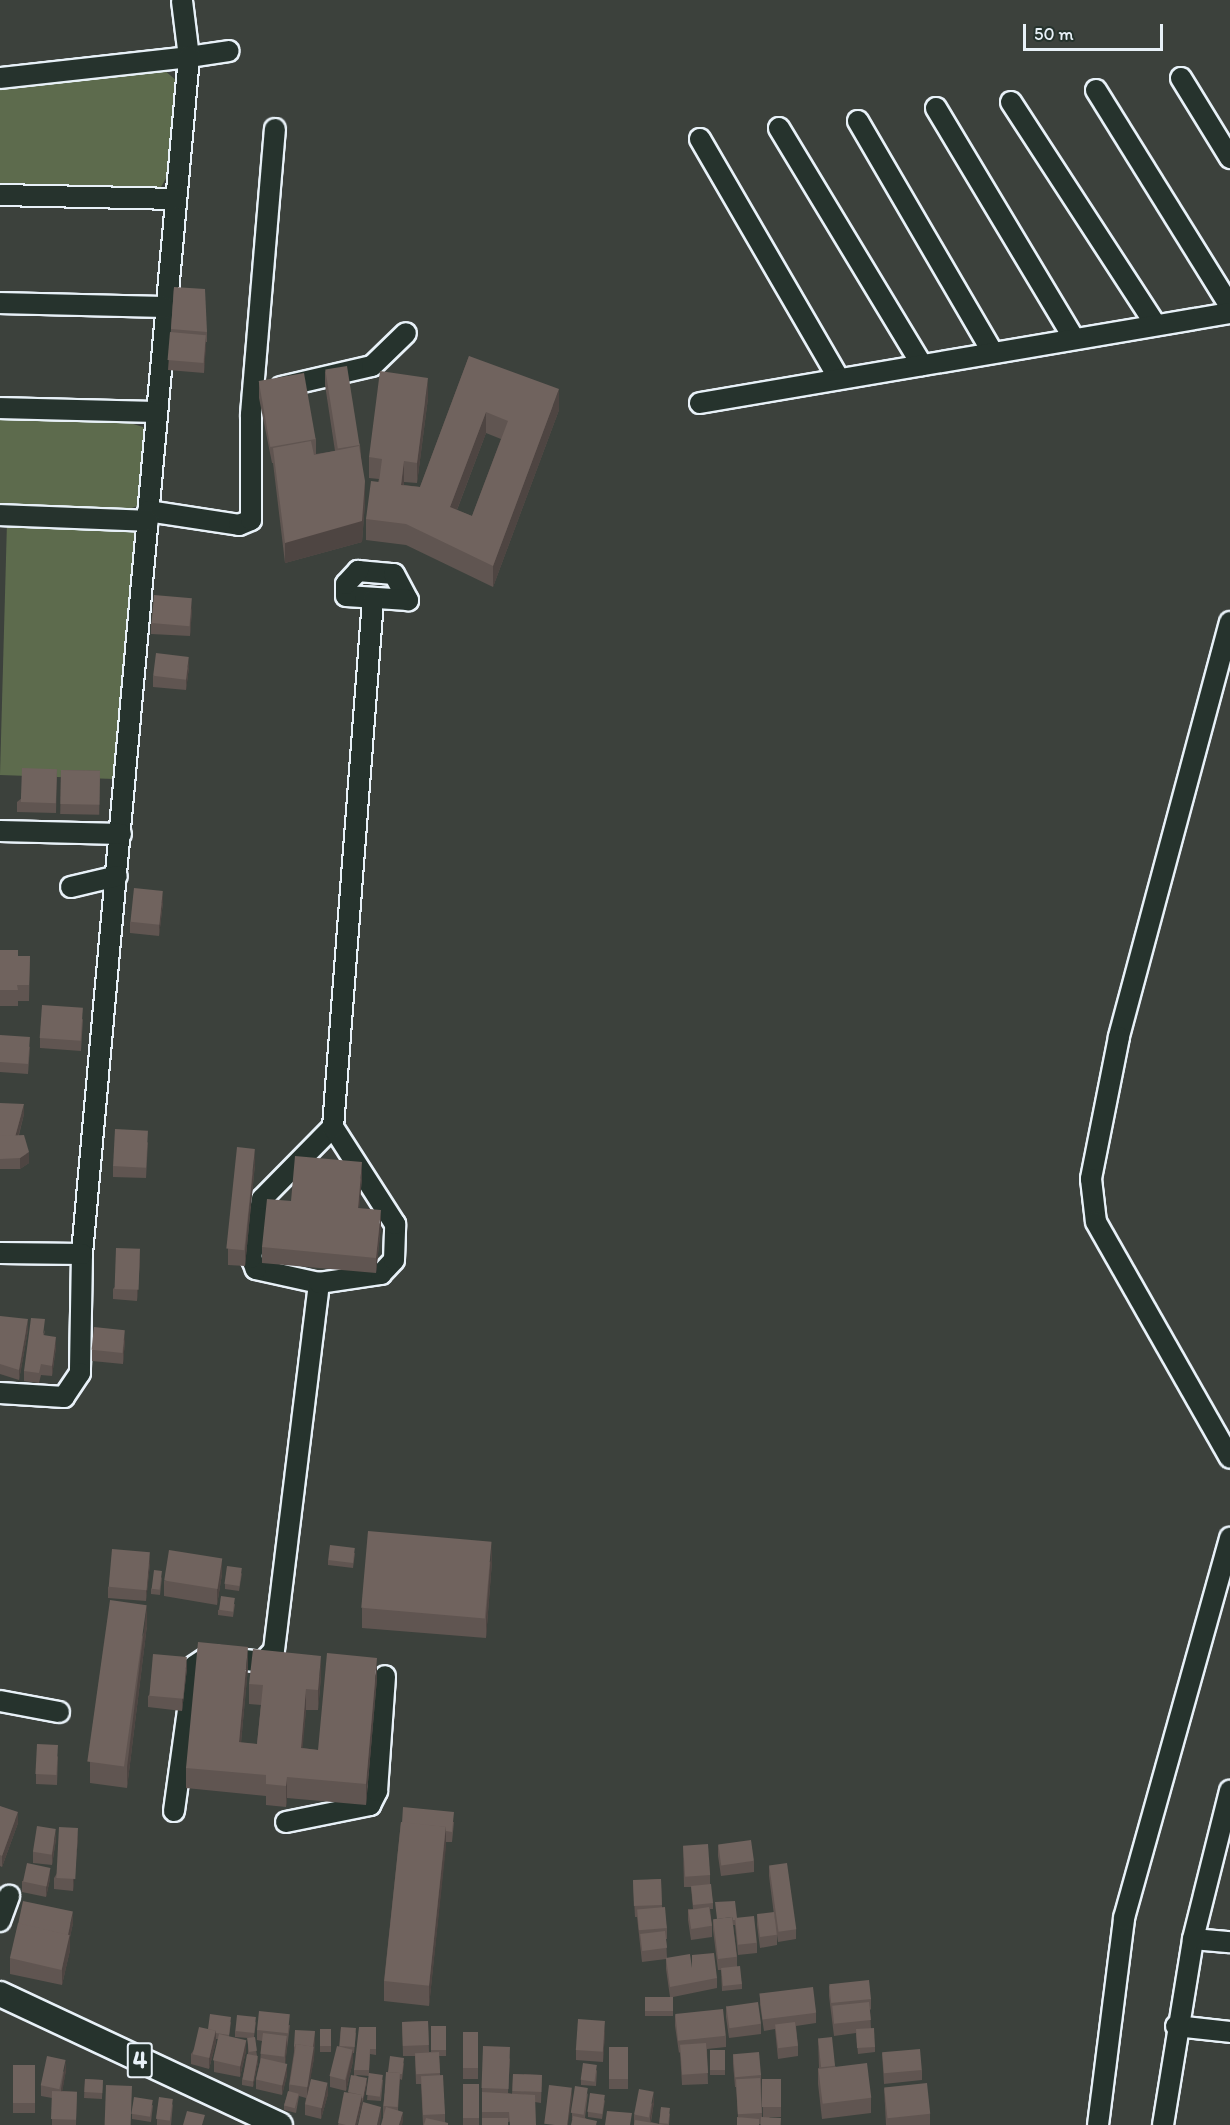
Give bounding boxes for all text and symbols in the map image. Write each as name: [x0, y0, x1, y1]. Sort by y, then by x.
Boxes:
scale bar: [1026, 12, 1166, 50]
text: 50 m: [1034, 23, 1074, 45]
road number: 4: [126, 2039, 154, 2081]

